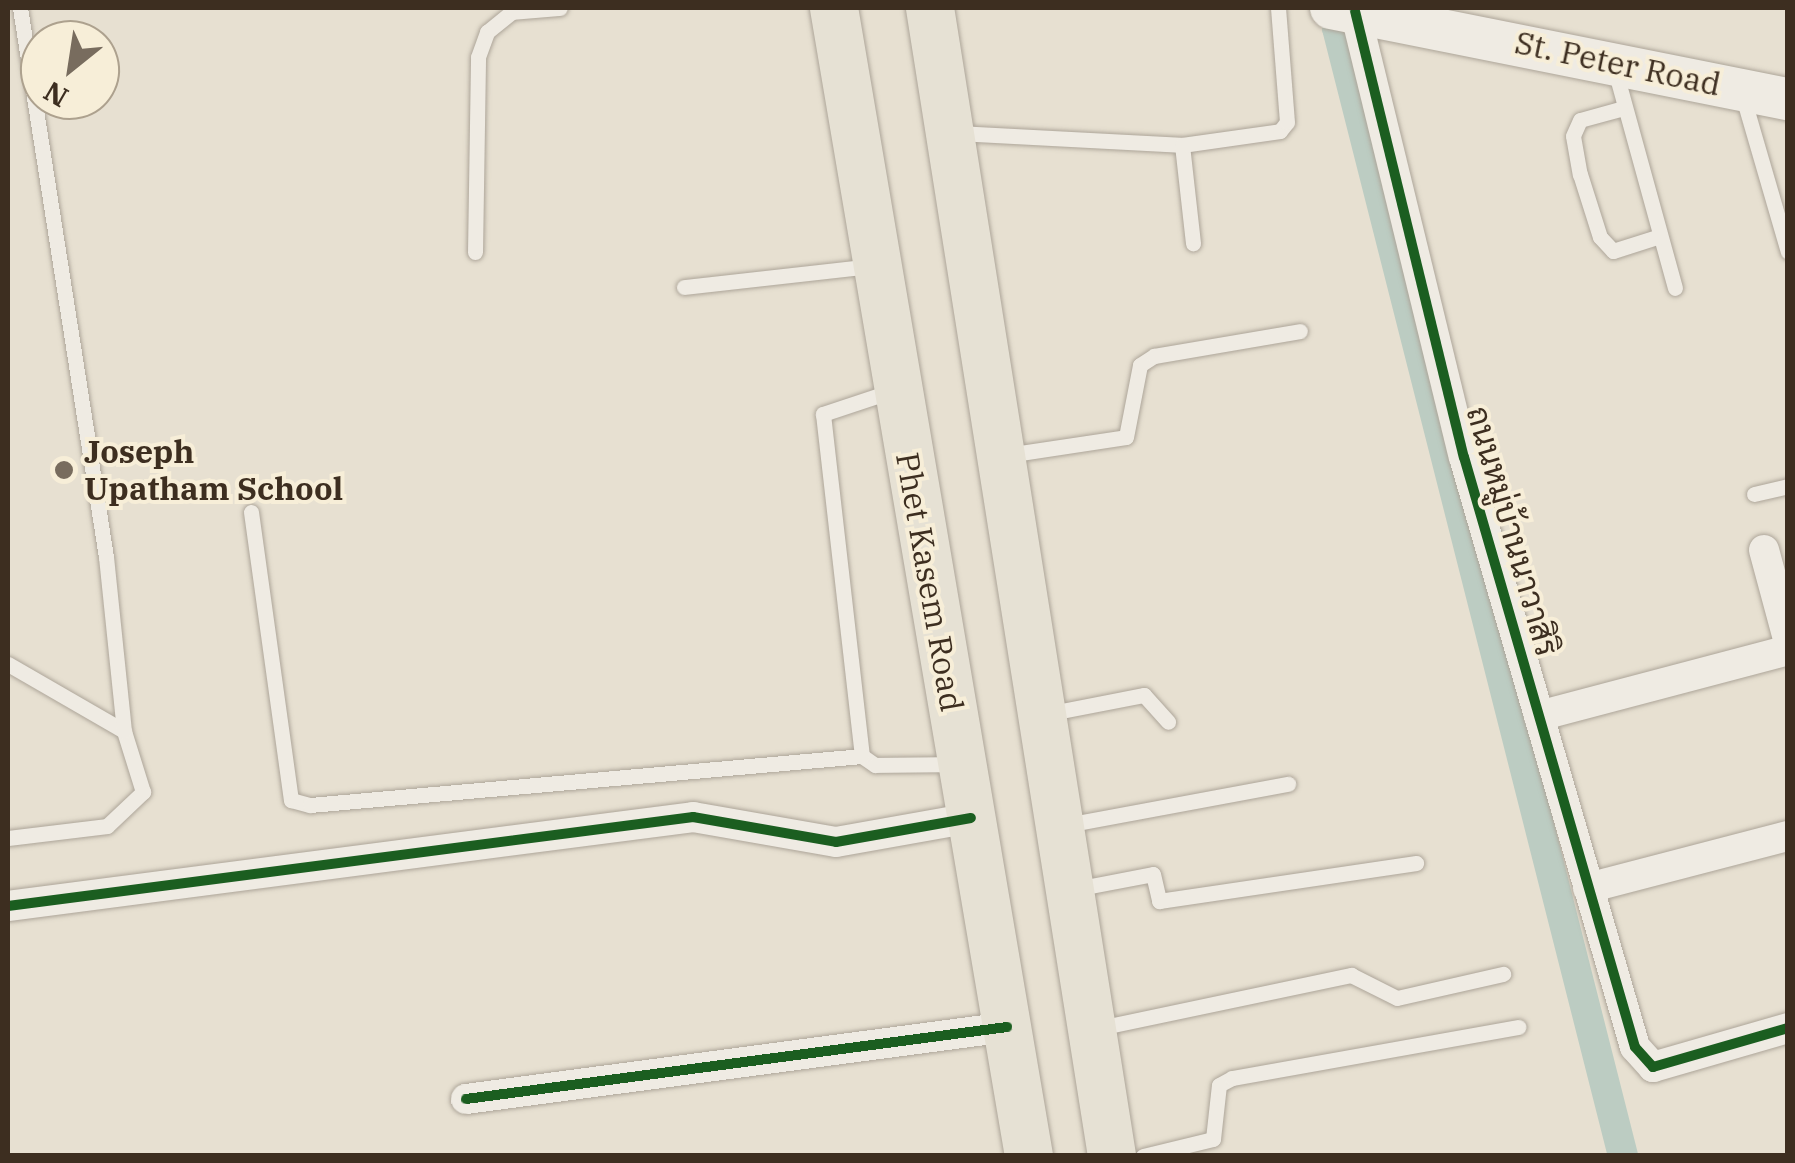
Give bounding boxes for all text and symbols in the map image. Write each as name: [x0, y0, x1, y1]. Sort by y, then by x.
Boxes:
north arrow: [20, 20, 120, 120]
street label: St. Peter Road: [1512, 22, 1724, 104]
text: N: [37, 73, 75, 116]
street label: ถนนหมู่บ้านนาวาสิริ: [1459, 402, 1567, 660]
place label: Joseph Upatham School: [84, 433, 343, 508]
street label: Phet Kasem Road: [888, 449, 972, 715]
marker: Joseph Upatham School: [53, 459, 75, 481]

